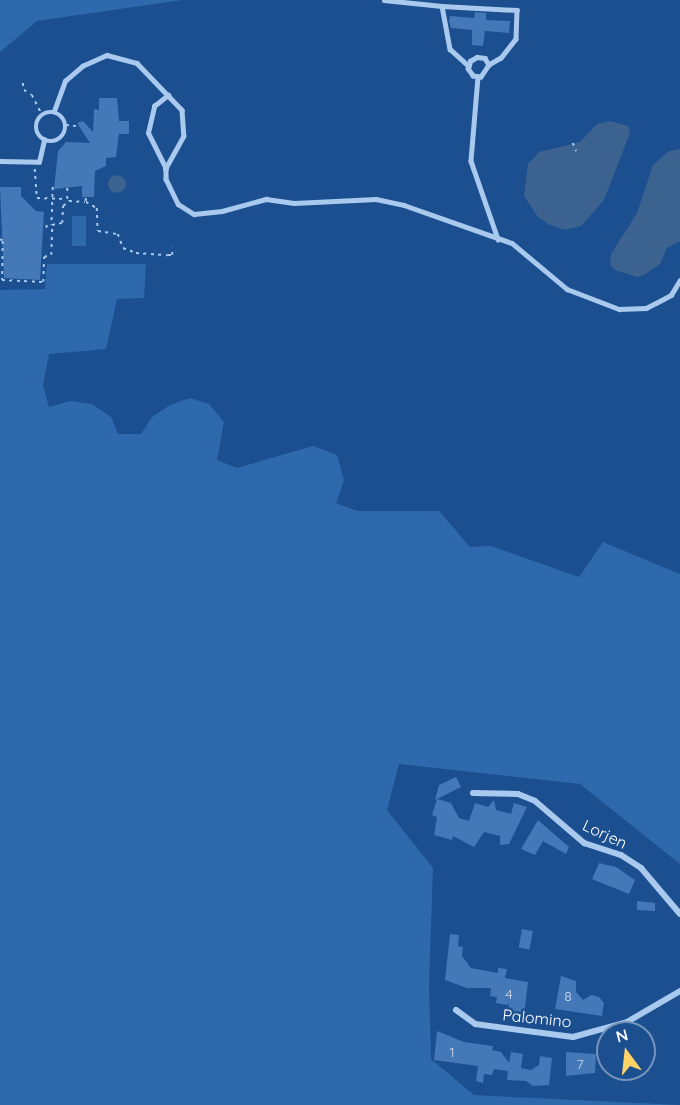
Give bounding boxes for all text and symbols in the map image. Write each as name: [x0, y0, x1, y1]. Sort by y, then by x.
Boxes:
street label: Lorjen: [580, 815, 630, 853]
house number: 4: [505, 986, 513, 1002]
house number: 8: [564, 988, 572, 1004]
street label: Palomino: [502, 1005, 572, 1031]
north arrow: [596, 1021, 656, 1081]
text: N: [614, 1024, 630, 1047]
house number: 1: [449, 1044, 455, 1060]
house number: 7: [576, 1056, 584, 1072]

